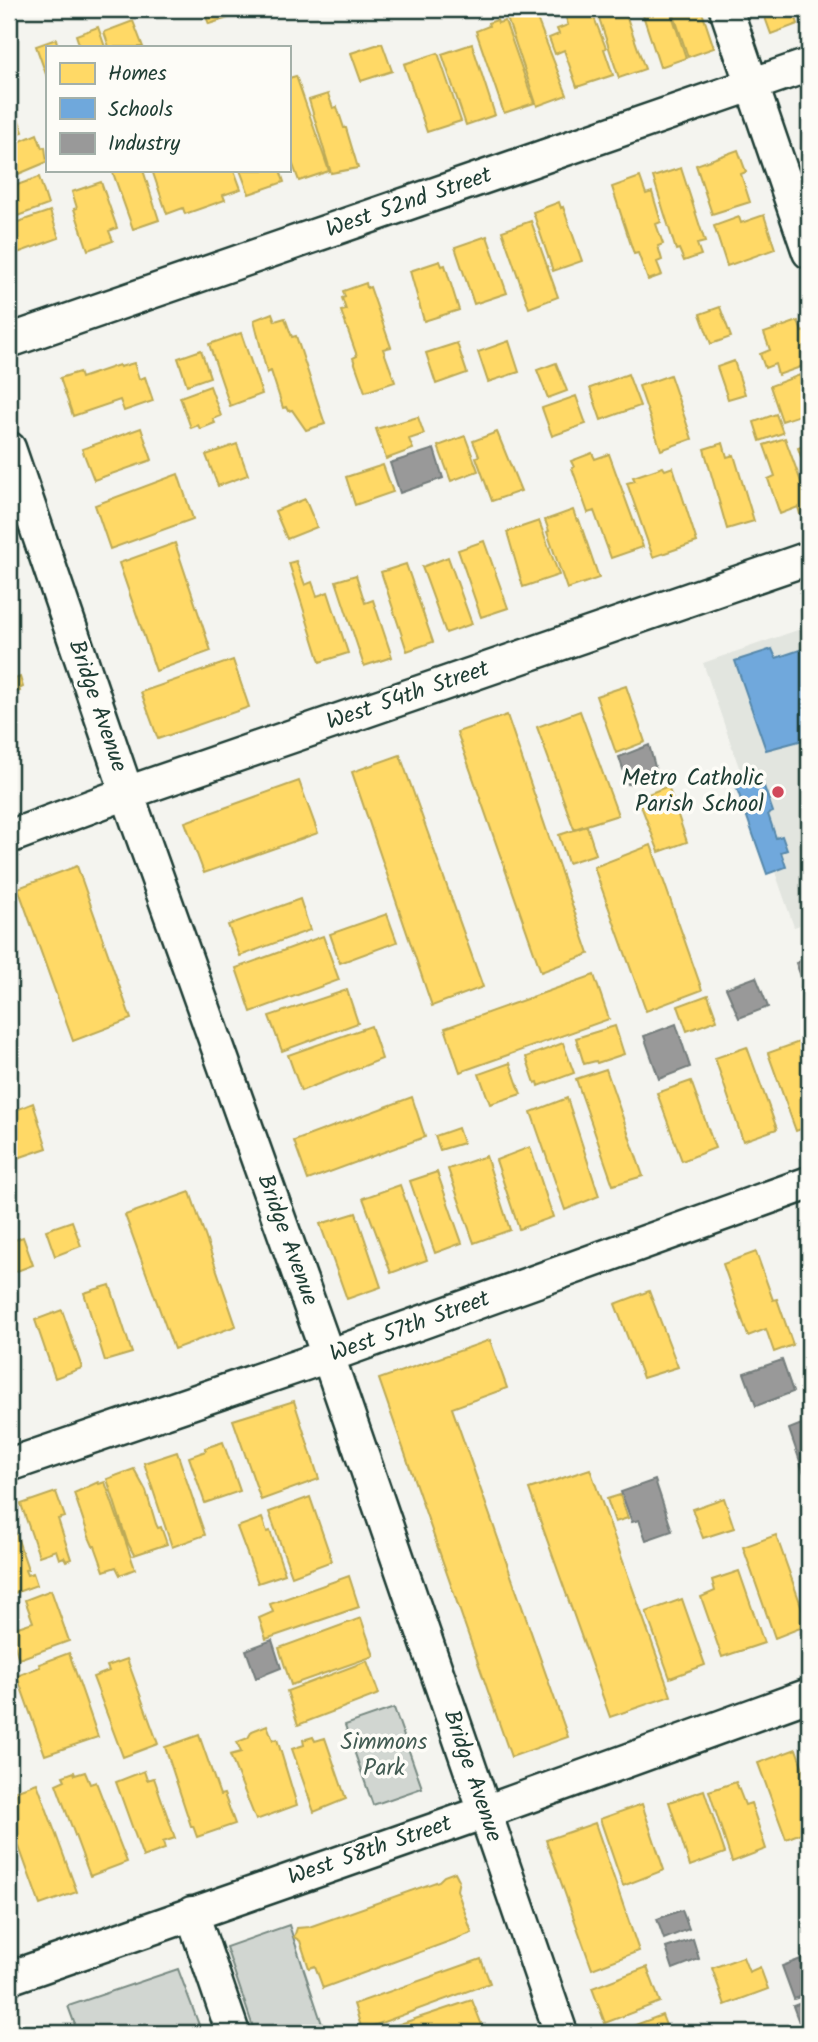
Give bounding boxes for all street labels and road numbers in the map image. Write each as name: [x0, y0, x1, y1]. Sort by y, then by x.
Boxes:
street label: West 52nd Street: [321, 157, 498, 248]
street label: Bridge Avenue: [58, 635, 136, 777]
street label: West 54th Street: [322, 651, 495, 741]
street label: Bridge Avenue: [247, 1169, 327, 1311]
street label: West 57th Street: [325, 1281, 496, 1373]
street label: Bridge Avenue: [433, 1705, 511, 1847]
street label: West 58th Street: [283, 1806, 458, 1896]

